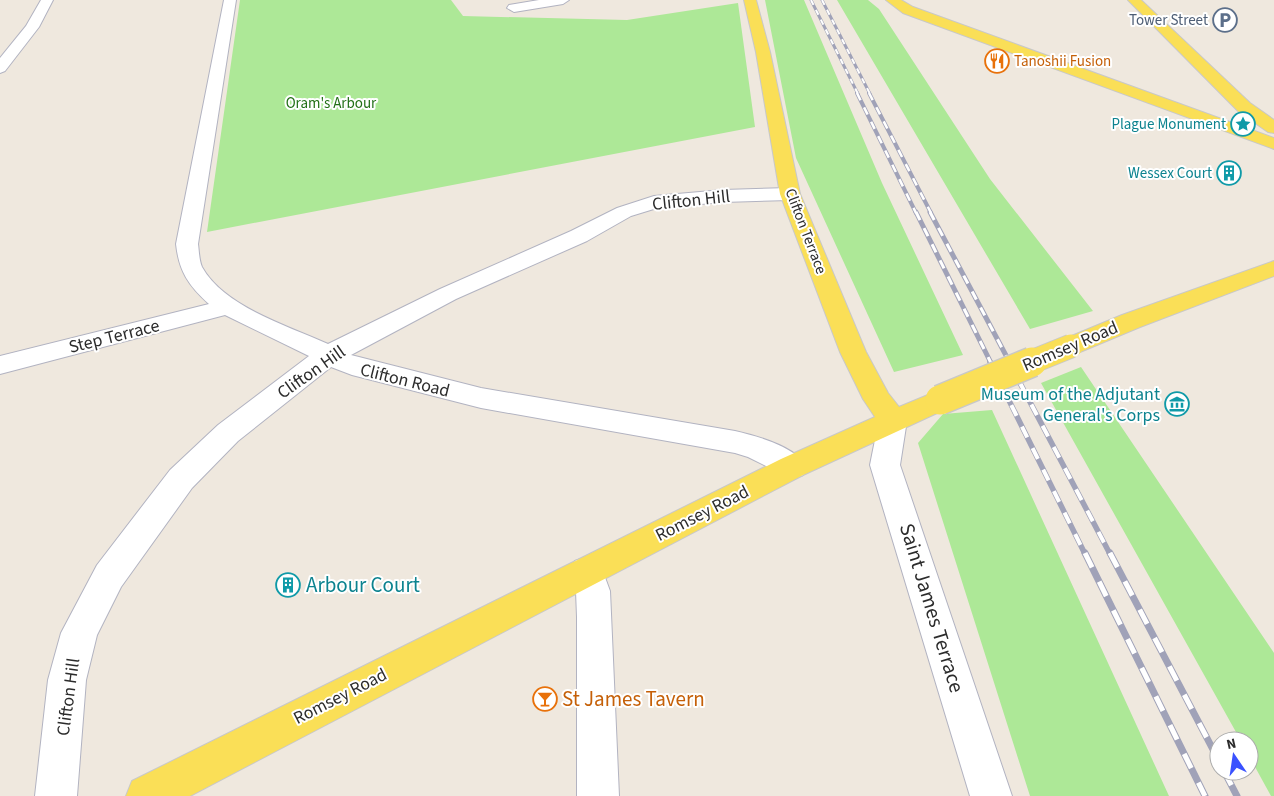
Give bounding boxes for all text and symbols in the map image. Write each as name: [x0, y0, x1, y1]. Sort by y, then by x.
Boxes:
parking icon: Tower Street: [1212, 7, 1238, 33]
place label: Tower Street: [1129, 10, 1208, 31]
restaurant icon: Tanoshii Fusion: [984, 48, 1010, 74]
place label: Tanoshii Fusion: [1014, 51, 1111, 72]
park label: Oram's Arbour: [286, 93, 377, 114]
place icon: Plague Monument: [1230, 111, 1256, 137]
place label: Plague Monument: [1111, 114, 1226, 135]
building icon: Wessex Court: [1216, 160, 1242, 186]
place label: Wessex Court: [1128, 163, 1212, 184]
street label: Clifton Hill: [651, 184, 731, 217]
street label: Clifton Terrace: [780, 185, 831, 277]
street label: Step Terrace: [66, 313, 162, 360]
street label: Romsey Road: [1018, 315, 1122, 378]
street label: Clifton Hill: [272, 340, 351, 405]
street label: Clifton Road: [357, 357, 452, 404]
place label: Museum of the Adjutant General's Corps: [981, 382, 1160, 428]
museum icon: Museum of the Adjutant General's Corps: [1164, 391, 1190, 417]
street label: Romsey Road: [651, 479, 753, 548]
street label: Saint James Terrace: [892, 520, 972, 696]
place label: Arbour Court: [306, 570, 420, 600]
building icon: Arbour Court: [275, 572, 301, 598]
street label: Clifton Hill: [51, 657, 86, 738]
street label: Romsey Road: [289, 662, 391, 731]
place label: St James Tavern: [562, 684, 705, 714]
bar icon: St James Tavern: [532, 686, 558, 712]
north arrow: [1209, 731, 1259, 781]
text: N: [1225, 734, 1238, 755]

